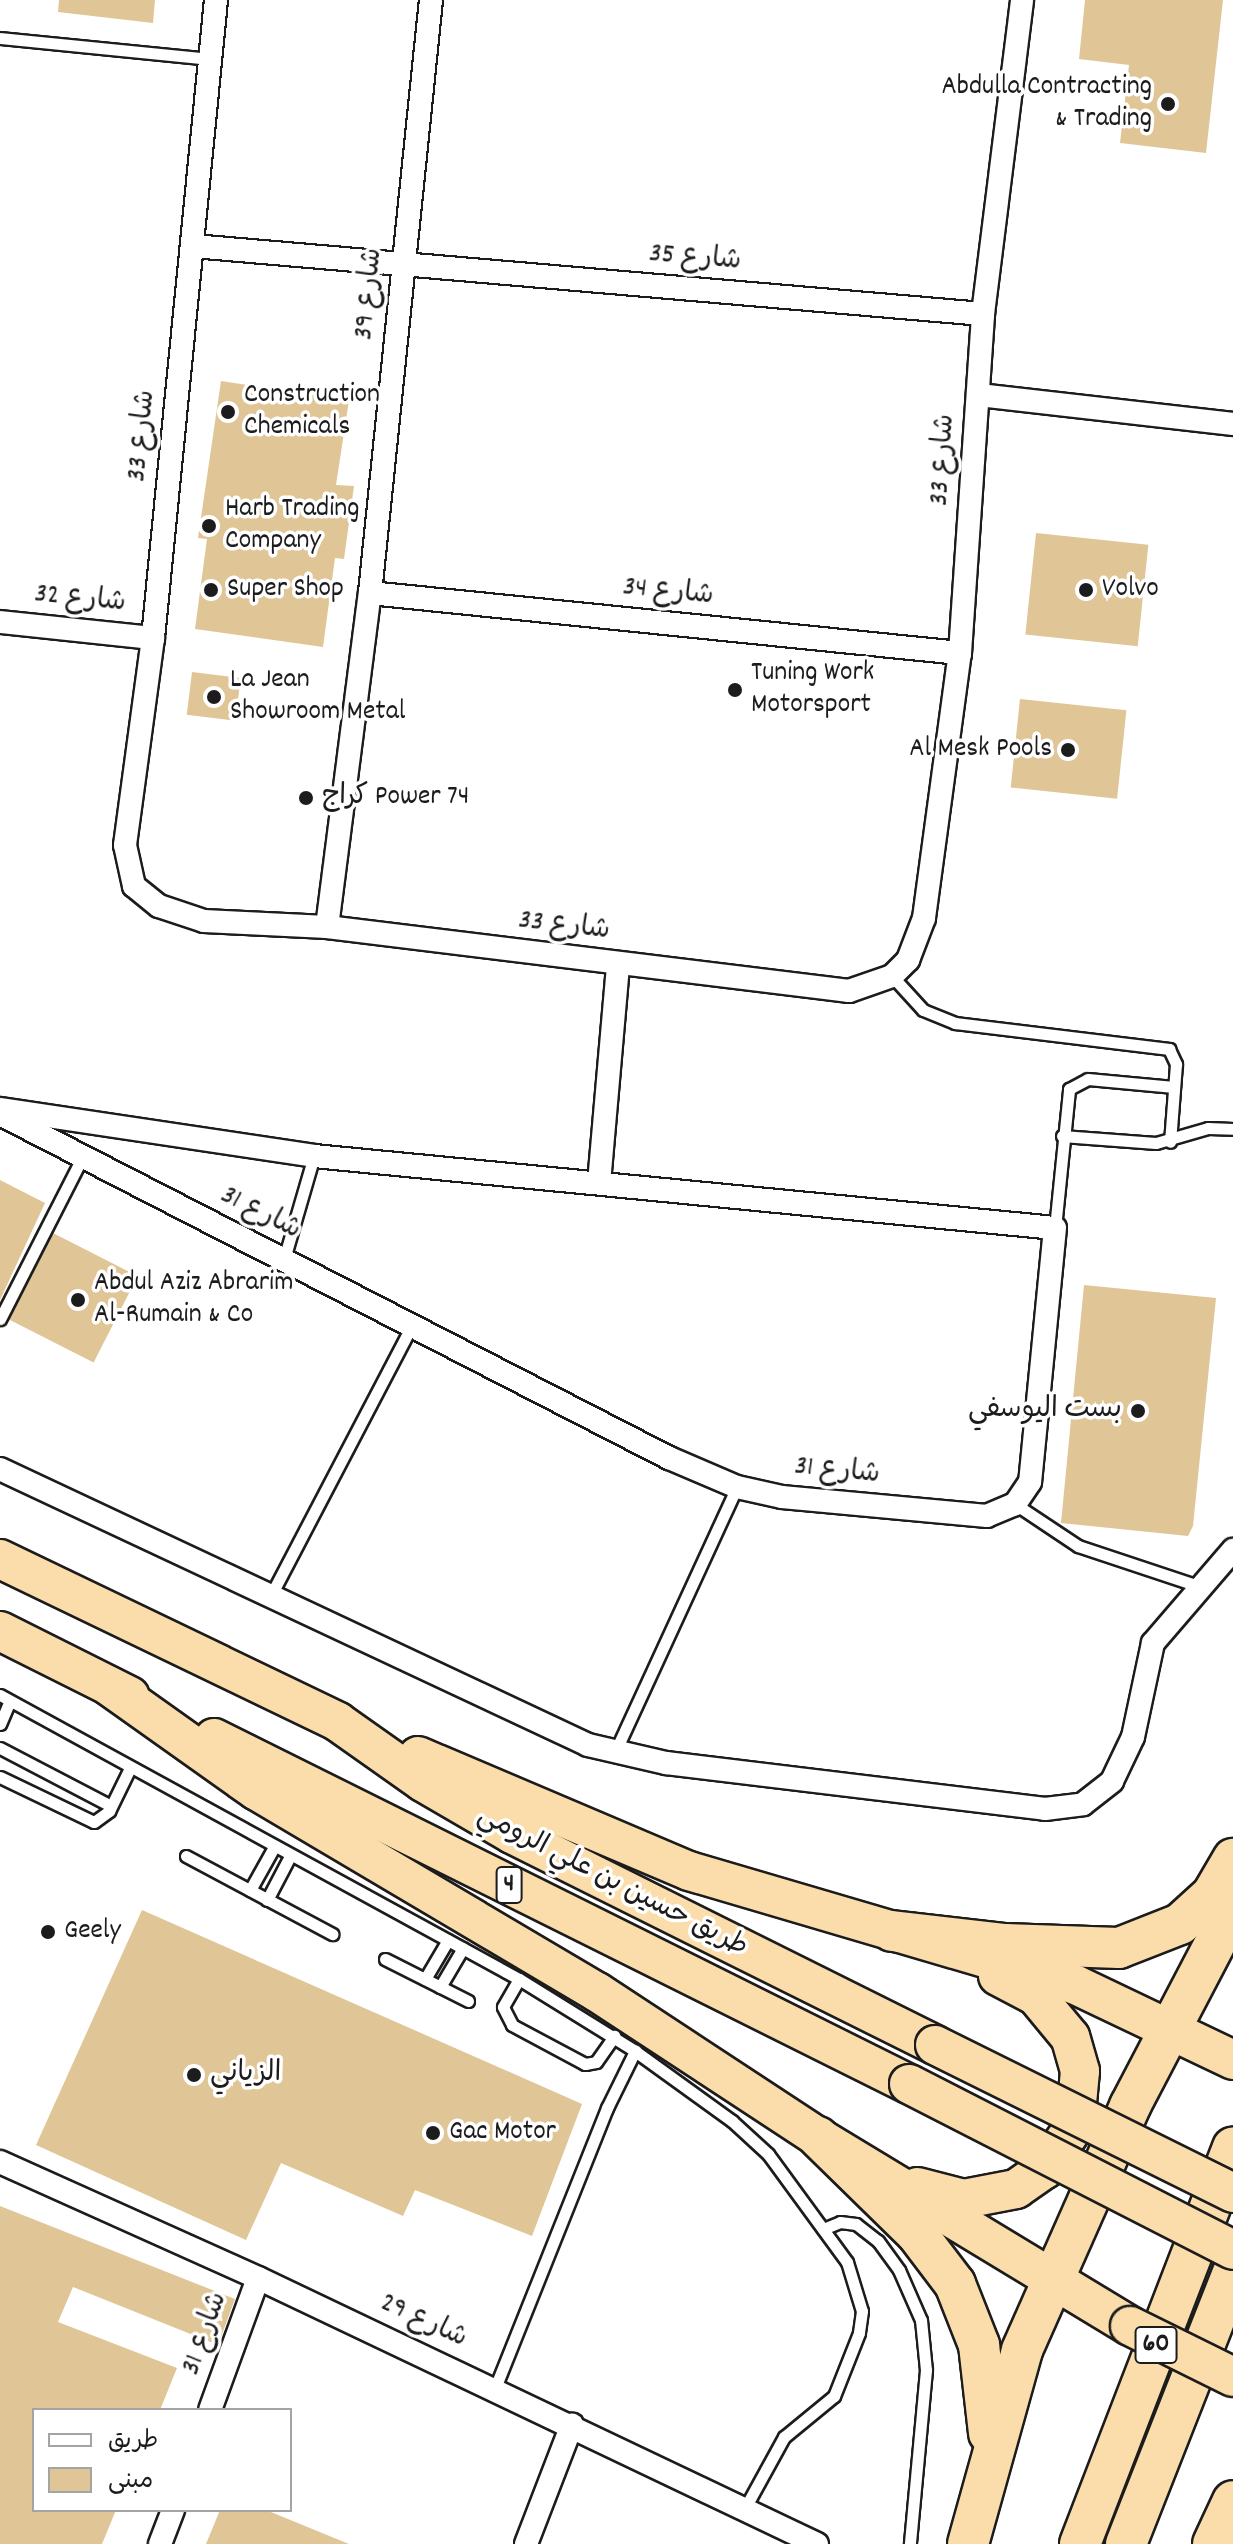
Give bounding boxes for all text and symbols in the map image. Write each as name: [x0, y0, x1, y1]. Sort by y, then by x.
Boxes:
place label: Abdulla Contracting & Trading: [942, 71, 1152, 137]
marker: Abdulla Contracting & Trading: [1159, 95, 1177, 113]
street label: شارع 35: [648, 238, 742, 280]
street label: شارع 39: [348, 246, 392, 342]
place label: Construction Chemicals: [244, 379, 380, 445]
street label: شارع 33: [121, 389, 165, 483]
marker: Construction Chemicals: [219, 403, 237, 421]
street label: شارع 33: [924, 413, 964, 507]
place label: Harb Trading Company: [225, 493, 360, 559]
marker: Harb Trading Company: [200, 517, 218, 535]
street label: شارع 34: [621, 572, 715, 614]
place label: Super Shop: [227, 573, 344, 607]
place label: Volvo: [1102, 573, 1159, 607]
street label: 32 شارع: [33, 579, 127, 621]
marker: Super Shop: [202, 581, 220, 599]
marker: Volvo: [1077, 581, 1095, 599]
place label: Tuning Work Motorsport: [751, 657, 874, 723]
place label: La Jean Showroom Metal: [230, 664, 405, 730]
marker: Tuning Work Motorsport: [726, 681, 744, 699]
marker: La Jean Showroom Metal: [205, 688, 223, 706]
place label: Al Mesk Pools: [909, 733, 1052, 767]
marker: Al Mesk Pools: [1059, 741, 1077, 759]
place label: كراج Power 74: [322, 781, 469, 815]
marker: كراج Power 74: [297, 789, 315, 807]
street label: شارع 33: [516, 905, 612, 949]
street label: شارع 31: [214, 1180, 306, 1248]
place label: Abdul Aziz Abrarim Al-Rumain & Co: [94, 1267, 293, 1333]
marker: Abdul Aziz Abrarim Al-Rumain & Co: [69, 1291, 87, 1309]
place label: بست اليوسفي: [968, 1394, 1122, 1428]
marker: بست اليوسفي: [1129, 1402, 1147, 1420]
street label: شارع 31: [793, 1451, 881, 1493]
street label: طريق حسين بن علي الرومي: [471, 1800, 753, 1966]
road number: 4: [495, 1863, 523, 1907]
place label: Geely: [64, 1915, 121, 1949]
marker: Geely: [39, 1923, 57, 1941]
place label: الزياني: [210, 2058, 281, 2092]
marker: الزياني: [185, 2066, 203, 2084]
place label: Gac Motor: [449, 2116, 556, 2150]
marker: Gac Motor: [424, 2124, 442, 2142]
street label: شارع 29: [374, 2287, 472, 2357]
street label: شارع 31: [176, 2288, 236, 2380]
road number: 60: [1134, 2323, 1178, 2367]
legend: [32, 2408, 292, 2512]
text: طريق: [108, 2425, 158, 2459]
text: مبنى: [108, 2465, 153, 2499]

